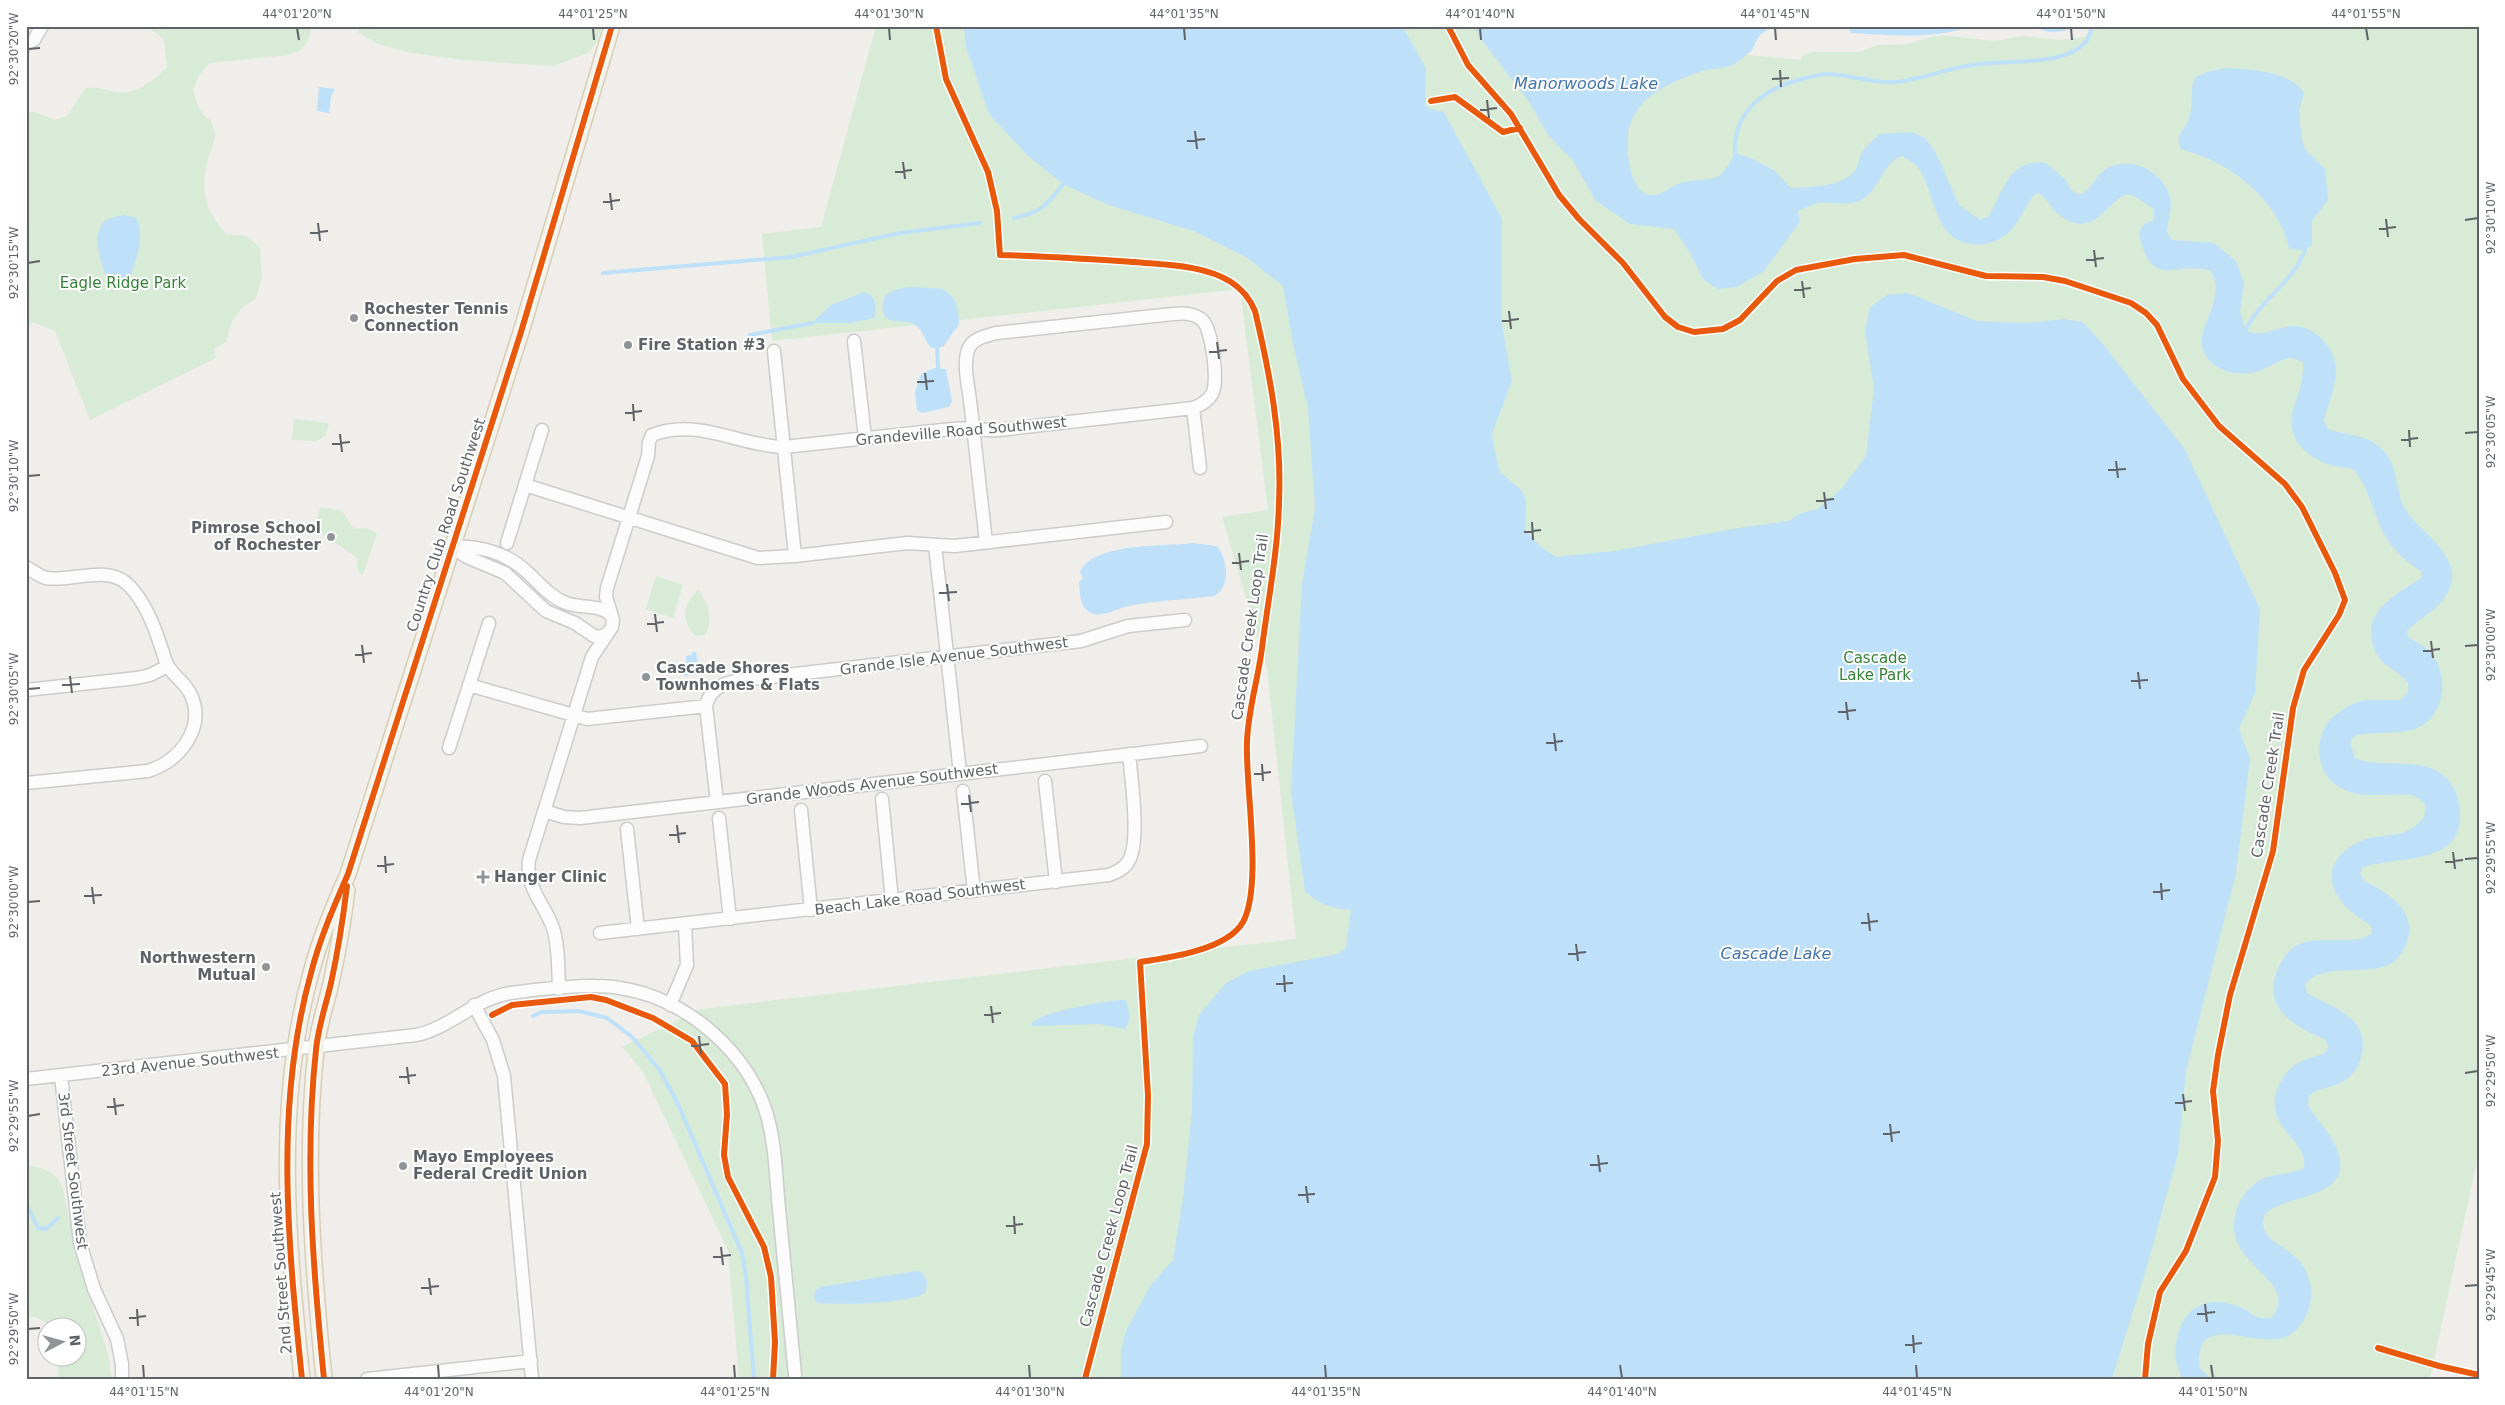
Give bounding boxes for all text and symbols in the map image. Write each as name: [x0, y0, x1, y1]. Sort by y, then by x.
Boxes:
text: 44°01'20"N: [262, 7, 332, 21]
text: 44°01'25"N: [558, 7, 628, 21]
text: 44°01'30"N: [854, 7, 924, 21]
text: 44°01'35"N: [1149, 7, 1219, 21]
text: 44°01'40"N: [1445, 7, 1515, 21]
text: 44°01'45"N: [1740, 7, 1810, 21]
text: 44°01'50"N: [2036, 7, 2106, 21]
text: 44°01'55"N: [2331, 7, 2401, 21]
text: 92°30'20"W: [7, 13, 21, 85]
water label: Manorwoods Lake: [1514, 74, 1658, 93]
text: 92°30'10"W: [2484, 182, 2498, 254]
text: 92°30'15"W: [7, 227, 21, 299]
park label: Eagle Ridge Park: [60, 274, 187, 292]
place label: Rochester Tennis Connection: [364, 300, 508, 335]
marker: Rochester Tennis Connection: [348, 312, 360, 324]
place label: Fire Station #3: [638, 336, 766, 354]
marker: Fire Station #3: [622, 339, 634, 351]
text: 92°30'05"W: [2484, 396, 2498, 468]
street label: Grandeville Road Southwest: [855, 413, 1067, 449]
street label: Country Club Road Southwest: [403, 416, 489, 634]
text: 92°30'10"W: [7, 440, 21, 512]
place label: Pimrose School of Rochester: [191, 519, 322, 554]
marker: Pimrose School of Rochester: [325, 531, 337, 543]
street label: Cascade Creek Loop Trail: [1228, 533, 1272, 721]
text: 92°30'00"W: [2484, 609, 2498, 681]
street label: Grande Isle Avenue Southwest: [839, 633, 1069, 679]
park label: Cascade Lake Park: [1839, 649, 1911, 684]
text: 92°30'05"W: [7, 653, 21, 725]
place label: Cascade Shores Townhomes & Flats: [656, 659, 820, 694]
marker: Cascade Shores Townhomes & Flats: [640, 671, 652, 683]
street label: Cascade Creek Trail: [2248, 711, 2288, 859]
street label: Grande Woods Avenue Southwest: [745, 760, 999, 808]
text: 92°29'55"W: [2484, 822, 2498, 894]
text: 92°30'00"W: [7, 866, 21, 938]
place label: Hanger Clinic: [494, 868, 607, 886]
marker: Hanger Clinic: [476, 870, 490, 884]
street label: Beach Lake Road Southwest: [814, 875, 1026, 919]
water label: Cascade Lake: [1721, 944, 1832, 963]
place label: Northwestern Mutual: [140, 949, 256, 984]
marker: Northwestern Mutual: [260, 961, 272, 973]
text: 92°29'50"W: [2484, 1035, 2498, 1107]
street label: 23rd Avenue Southwest: [100, 1044, 280, 1080]
text: 92°29'55"W: [7, 1080, 21, 1152]
street label: 3rd Street Southwest: [54, 1091, 92, 1251]
street label: Cascade Creek Loop Trail: [1076, 1143, 1142, 1329]
place label: Mayo Employees Federal Credit Union: [413, 1148, 587, 1183]
marker: Mayo Employees Federal Credit Union: [397, 1160, 409, 1172]
street label: 2nd Street Southwest: [266, 1191, 296, 1355]
text: 92°29'45"W: [2484, 1249, 2498, 1321]
text: 92°29'50"W: [7, 1293, 21, 1365]
north arrow: [38, 1318, 88, 1368]
text: N: [66, 1334, 83, 1347]
text: 44°01'15"N: [109, 1385, 179, 1399]
text: 44°01'20"N: [404, 1385, 474, 1399]
text: 44°01'25"N: [700, 1385, 770, 1399]
text: 44°01'30"N: [995, 1385, 1065, 1399]
text: 44°01'35"N: [1291, 1385, 1361, 1399]
text: 44°01'40"N: [1587, 1385, 1657, 1399]
text: 44°01'45"N: [1882, 1385, 1952, 1399]
text: 44°01'50"N: [2178, 1385, 2248, 1399]

